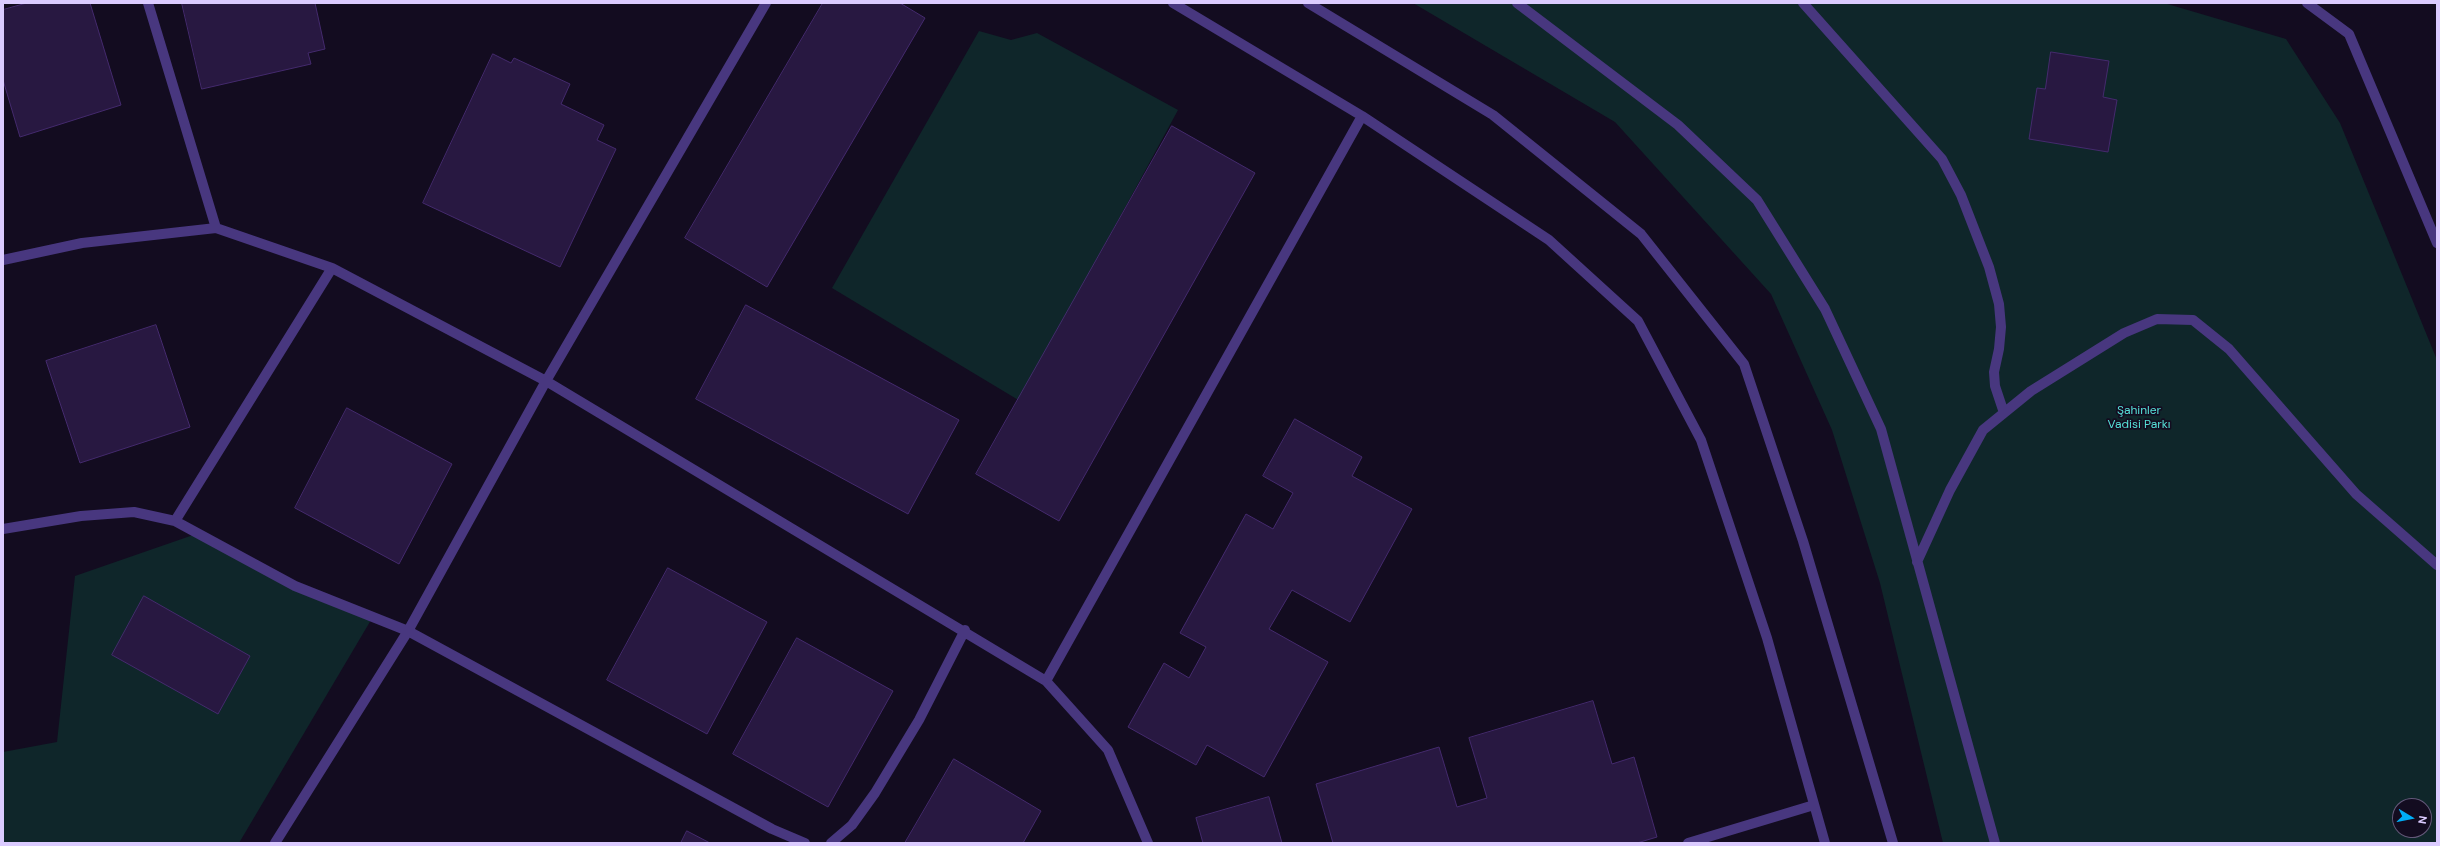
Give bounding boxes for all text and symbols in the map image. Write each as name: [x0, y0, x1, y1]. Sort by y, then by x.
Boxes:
park label: Şahinler Vadisi Parkı: [2108, 404, 2170, 432]
north arrow: [2392, 798, 2432, 838]
text: N: [2415, 815, 2430, 825]

